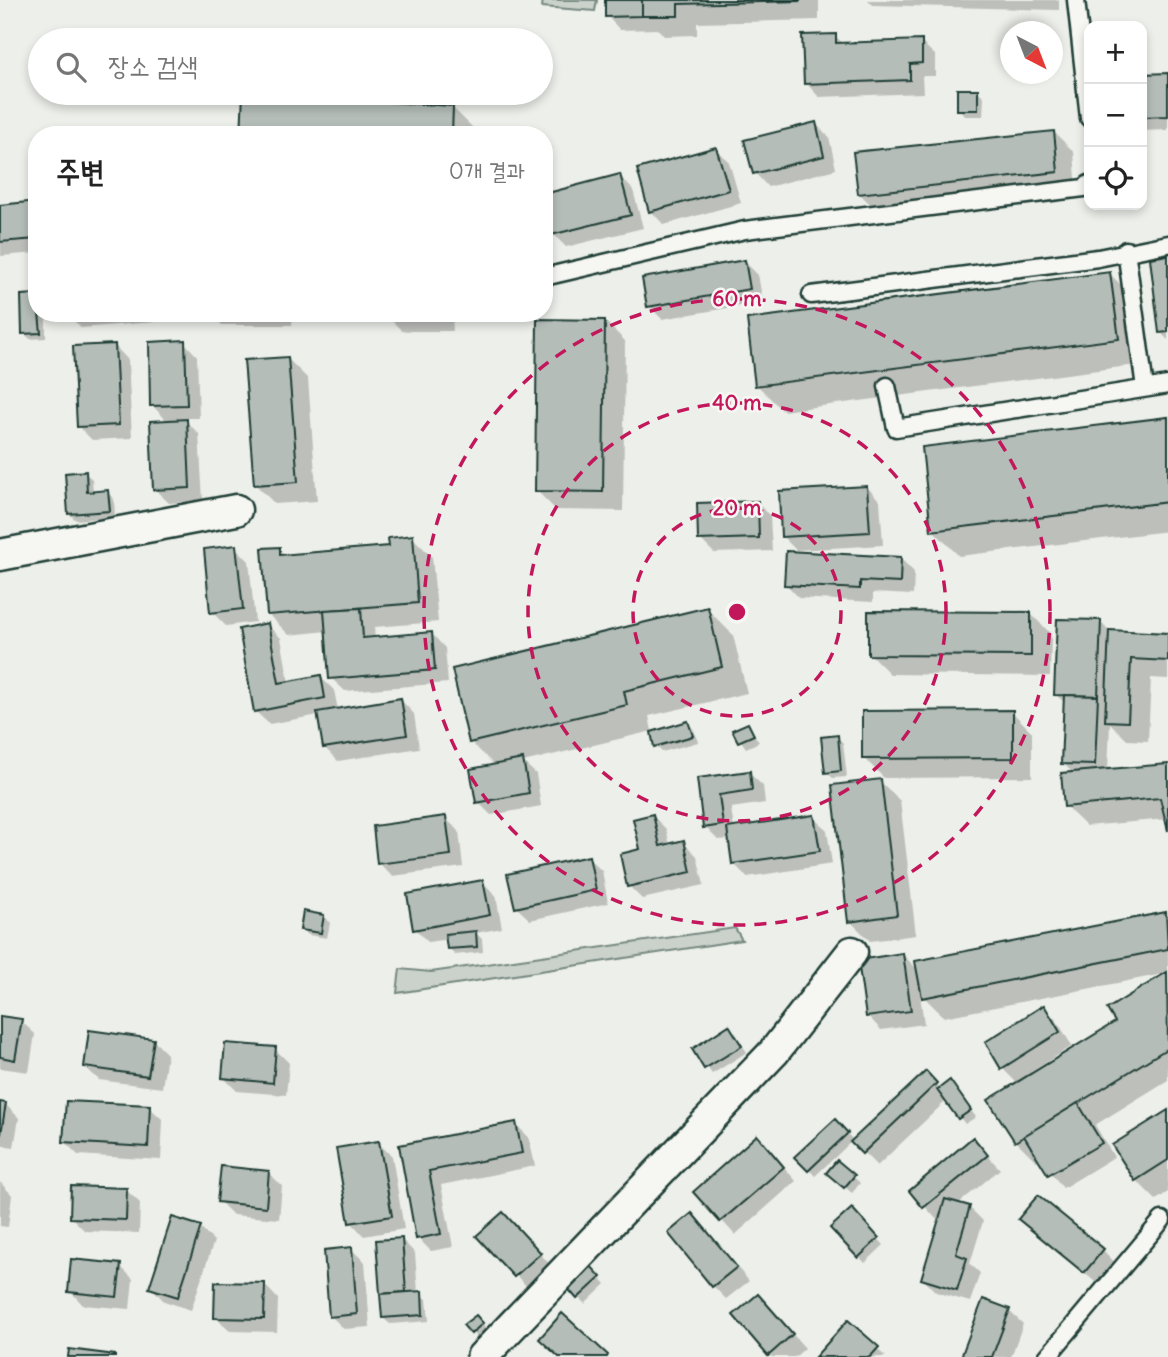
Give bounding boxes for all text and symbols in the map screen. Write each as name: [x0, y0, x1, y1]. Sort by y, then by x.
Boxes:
north arrow: [1000, 21, 1063, 84]
map controls: [1084, 21, 1147, 210]
button: +: [1084, 21, 1147, 84]
search box: [28, 28, 553, 105]
icon: search: [52, 48, 90, 86]
text: 장소 검색: [108, 49, 198, 82]
button: −: [1084, 84, 1147, 147]
button: locate: [1084, 147, 1147, 210]
text: 주변: [56, 152, 104, 190]
text: 0개 결과: [449, 156, 525, 185]
text: 60 m: [712, 285, 762, 312]
text: 40 m: [712, 389, 762, 416]
text: 20 m: [713, 494, 762, 521]
centre of rings: [725, 600, 749, 624]

